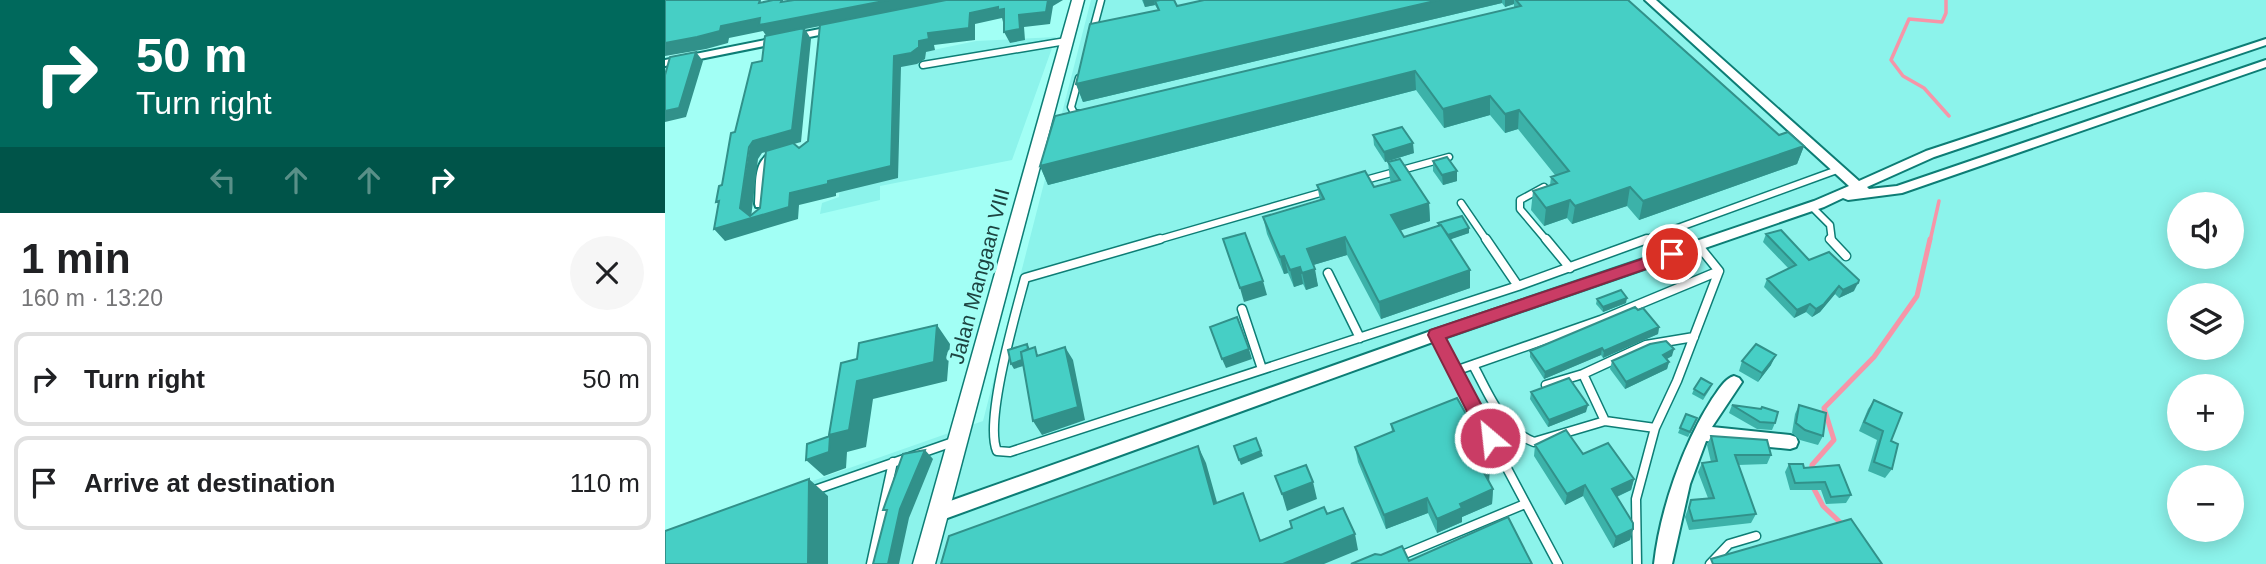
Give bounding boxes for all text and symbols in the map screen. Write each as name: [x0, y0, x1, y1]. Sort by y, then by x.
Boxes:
icon: right: [21, 28, 112, 119]
text: 50 m: [136, 28, 248, 82]
text: Turn right: [136, 85, 272, 121]
icon: left: [204, 161, 242, 199]
icon: ahead: [277, 161, 315, 199]
icon: ahead: [350, 161, 388, 199]
icon: right: [423, 161, 461, 199]
street label: Jalan Mangaan VIII: [944, 186, 1014, 366]
map controls: [2167, 192, 2244, 542]
button: sound: [2167, 192, 2244, 269]
pin: [1642, 224, 1702, 284]
text: 1 min: [21, 235, 131, 282]
icon: arrive: [1653, 235, 1691, 273]
button: close: [570, 236, 644, 310]
button: layers: [2167, 283, 2244, 360]
text: 160 m · 13:20: [21, 285, 163, 311]
icon: right: [25, 360, 63, 398]
text: Turn right: [84, 364, 205, 394]
text: 50 m: [582, 364, 640, 394]
button: +: [2167, 374, 2244, 451]
position arrow: [1453, 401, 1527, 475]
icon: arrive: [25, 464, 63, 502]
button: −: [2167, 465, 2244, 542]
text: Arrive at destination: [84, 468, 335, 498]
text: 110 m: [570, 468, 640, 498]

